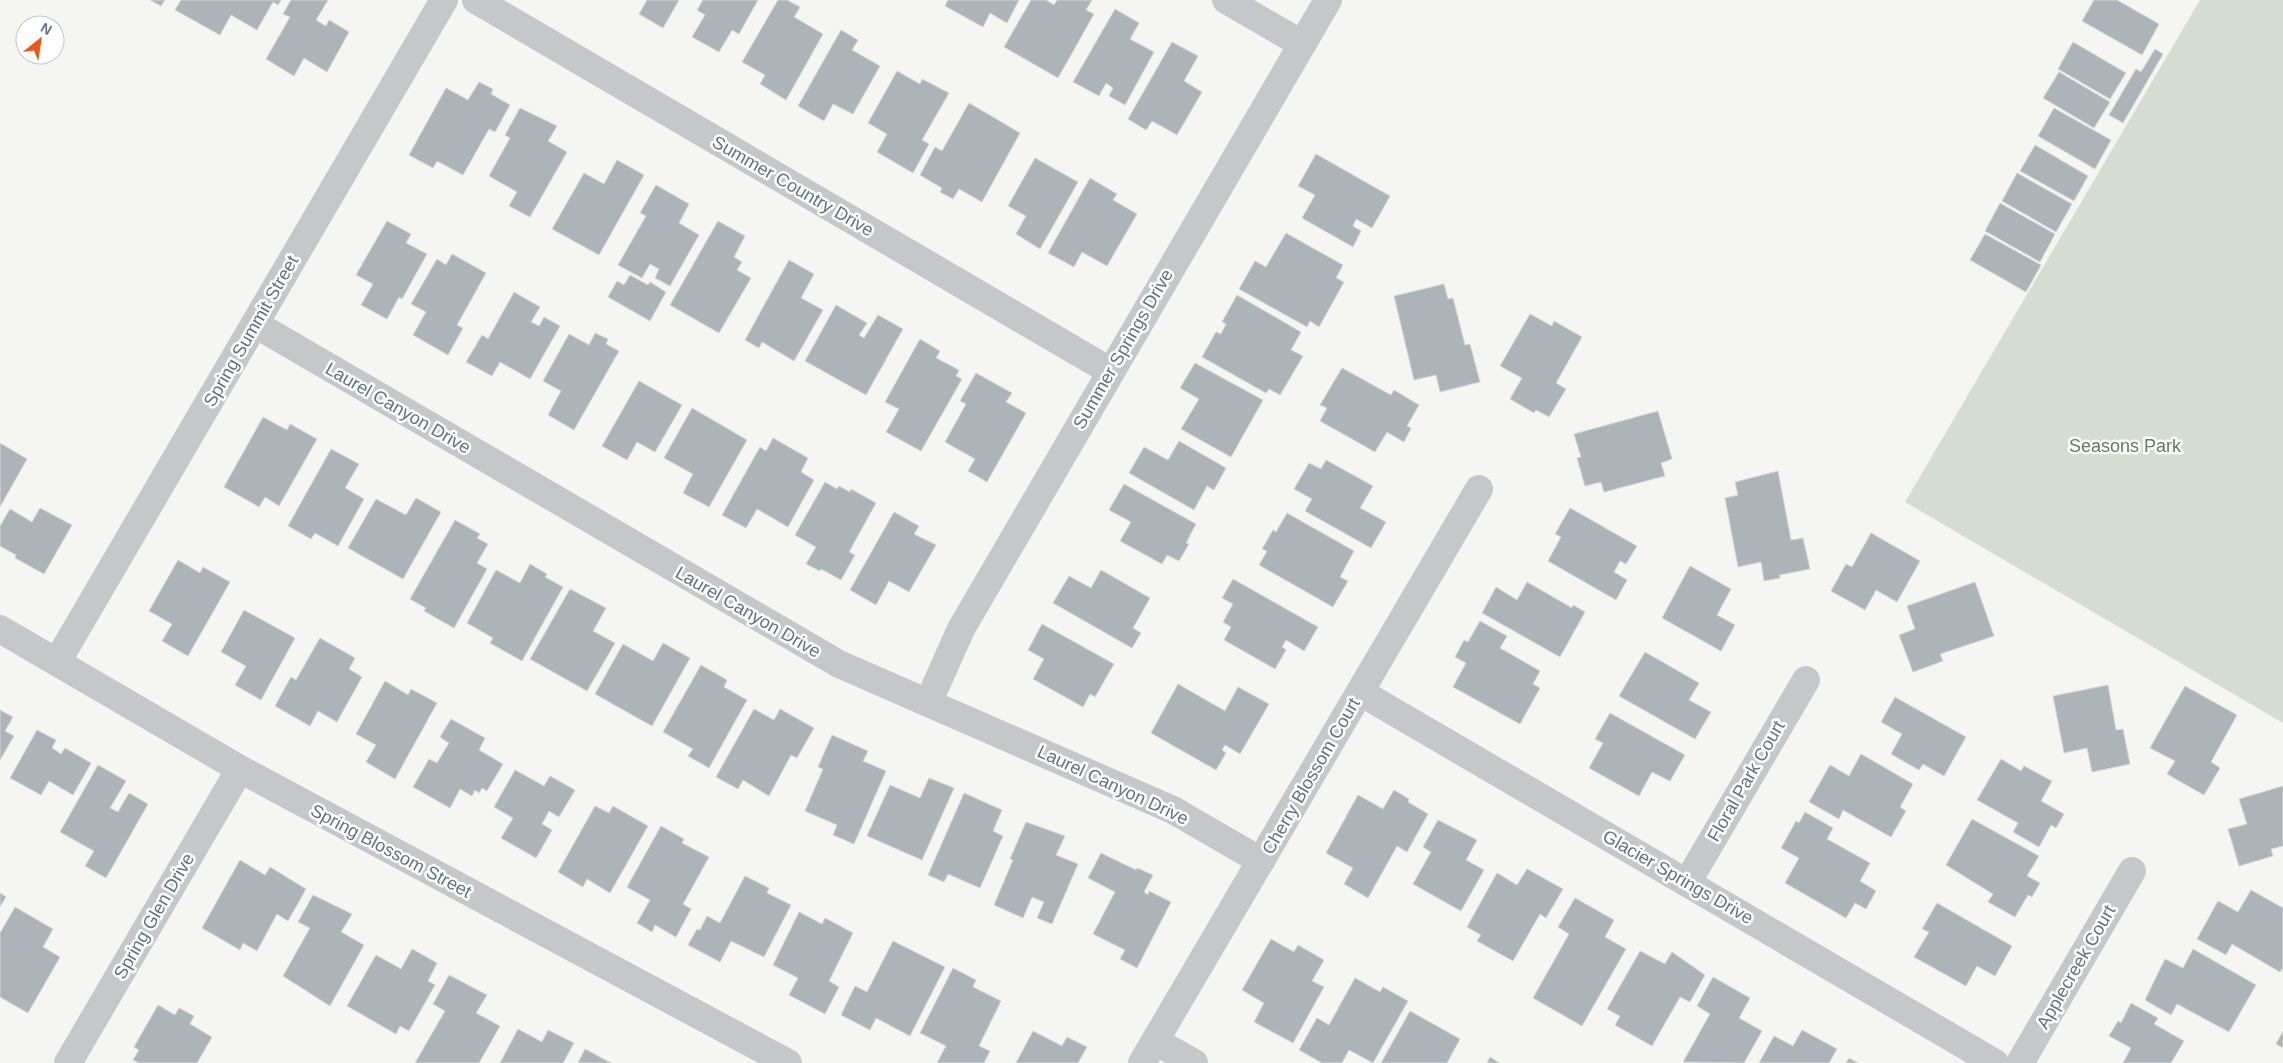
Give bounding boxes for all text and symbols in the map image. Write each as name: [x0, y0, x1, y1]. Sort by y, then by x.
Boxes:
north arrow: [15, 15, 65, 65]
text: N: [38, 19, 55, 38]
street label: Summer Country Drive: [709, 132, 877, 240]
street label: Spring Summit Street: [200, 252, 302, 410]
street label: Summer Springs Drive: [1069, 266, 1177, 432]
street label: Laurel Canyon Drive: [322, 358, 474, 458]
park label: Seasons Park: [2069, 436, 2182, 456]
street label: Laurel Canyon Drive: [672, 562, 824, 662]
street label: Cherry Blossom Court: [1258, 694, 1364, 858]
street label: Floral Park Court: [1703, 717, 1789, 845]
street label: Laurel Canyon Drive: [1034, 741, 1192, 829]
street label: Spring Blossom Street: [307, 800, 475, 902]
street label: Glacier Springs Drive: [1599, 826, 1757, 928]
street label: Spring Glen Drive: [110, 849, 198, 983]
street label: Applecreek Court: [2033, 902, 2119, 1032]

